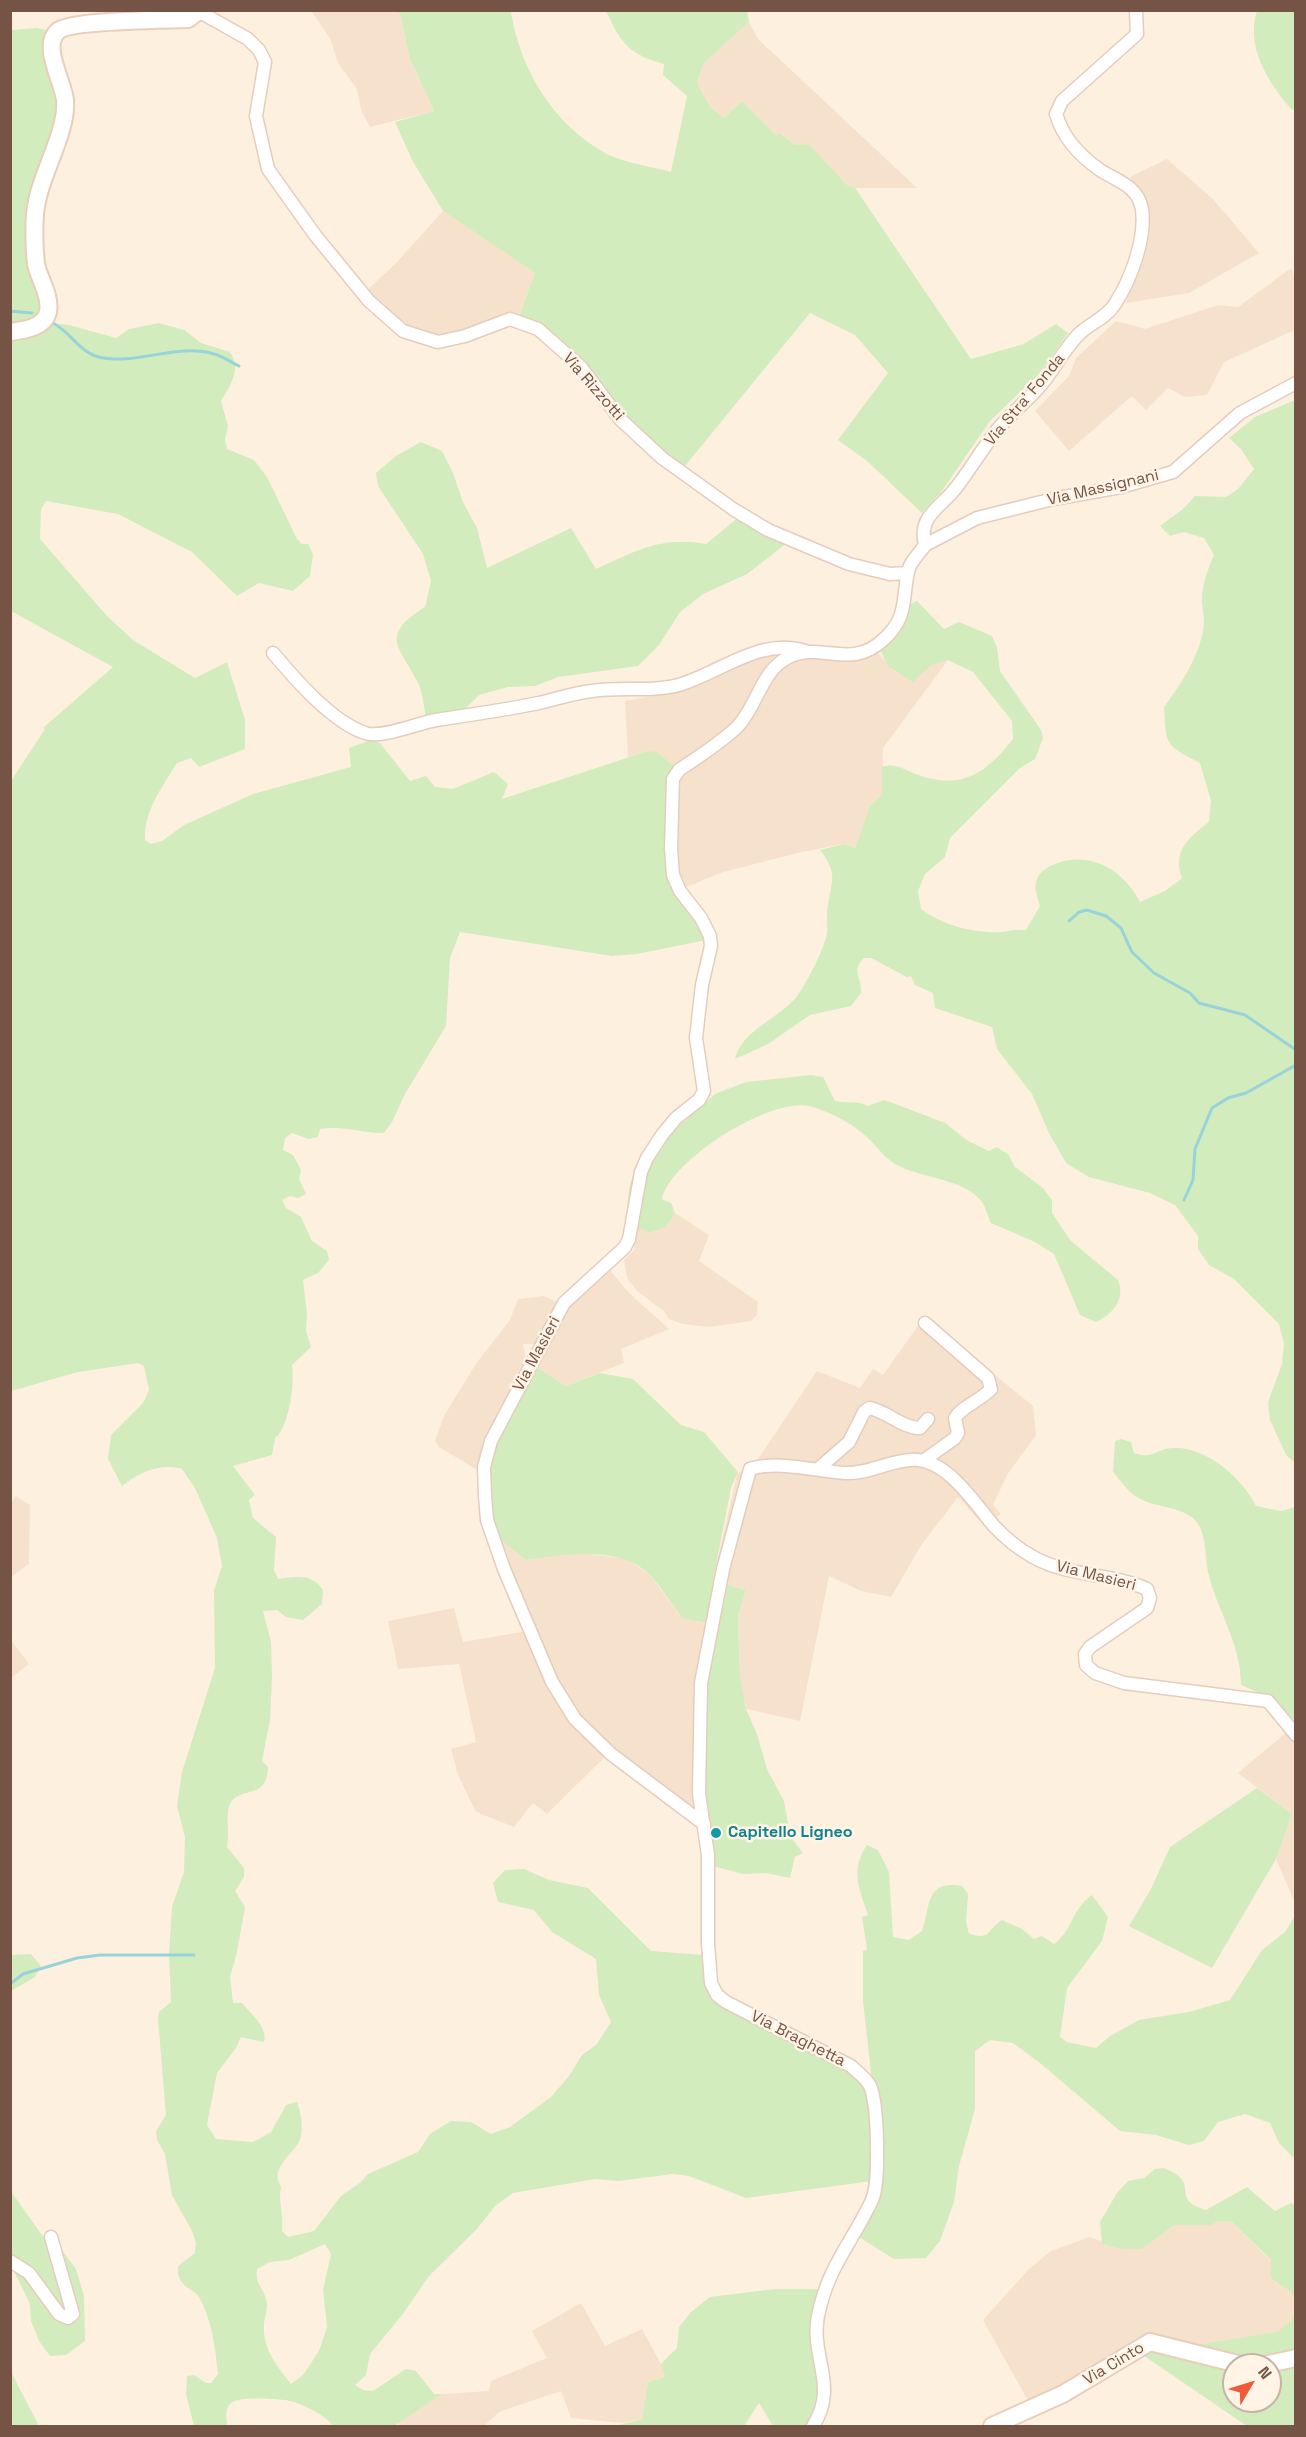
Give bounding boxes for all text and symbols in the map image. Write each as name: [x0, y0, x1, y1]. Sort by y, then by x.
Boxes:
street label: Via Rizzotti: [558, 349, 628, 425]
street label: Via Stra' Fonda: [981, 350, 1069, 450]
street label: Via Massignani: [1045, 466, 1161, 510]
street label: Via Masieri: [509, 1313, 565, 1395]
street label: Via Masieri: [1054, 1557, 1138, 1595]
place label: Capitello Ligneo: [728, 1823, 853, 1843]
marker: Capitello Ligneo: [709, 1826, 723, 1840]
street label: Via Braghetta: [747, 2007, 849, 2071]
street label: Via Cinto: [1080, 2338, 1148, 2390]
north arrow: [1222, 2353, 1282, 2413]
text: N: [1253, 2362, 1277, 2384]

